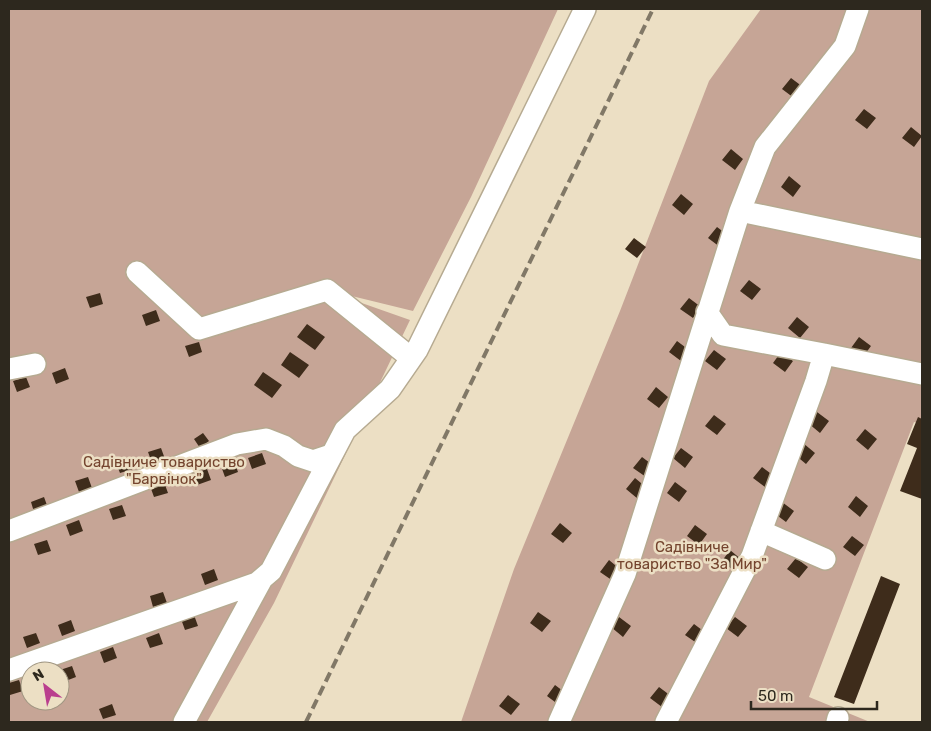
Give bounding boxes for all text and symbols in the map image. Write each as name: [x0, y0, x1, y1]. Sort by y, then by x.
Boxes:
park label: Садівниче товариство "Барвінок": [83, 453, 245, 488]
park label: Садівниче товариство "За Мир": [617, 538, 767, 573]
north arrow: [20, 661, 70, 711]
text: N: [30, 665, 47, 685]
scale bar: [751, 678, 877, 710]
text: 50 m: [758, 687, 793, 705]

